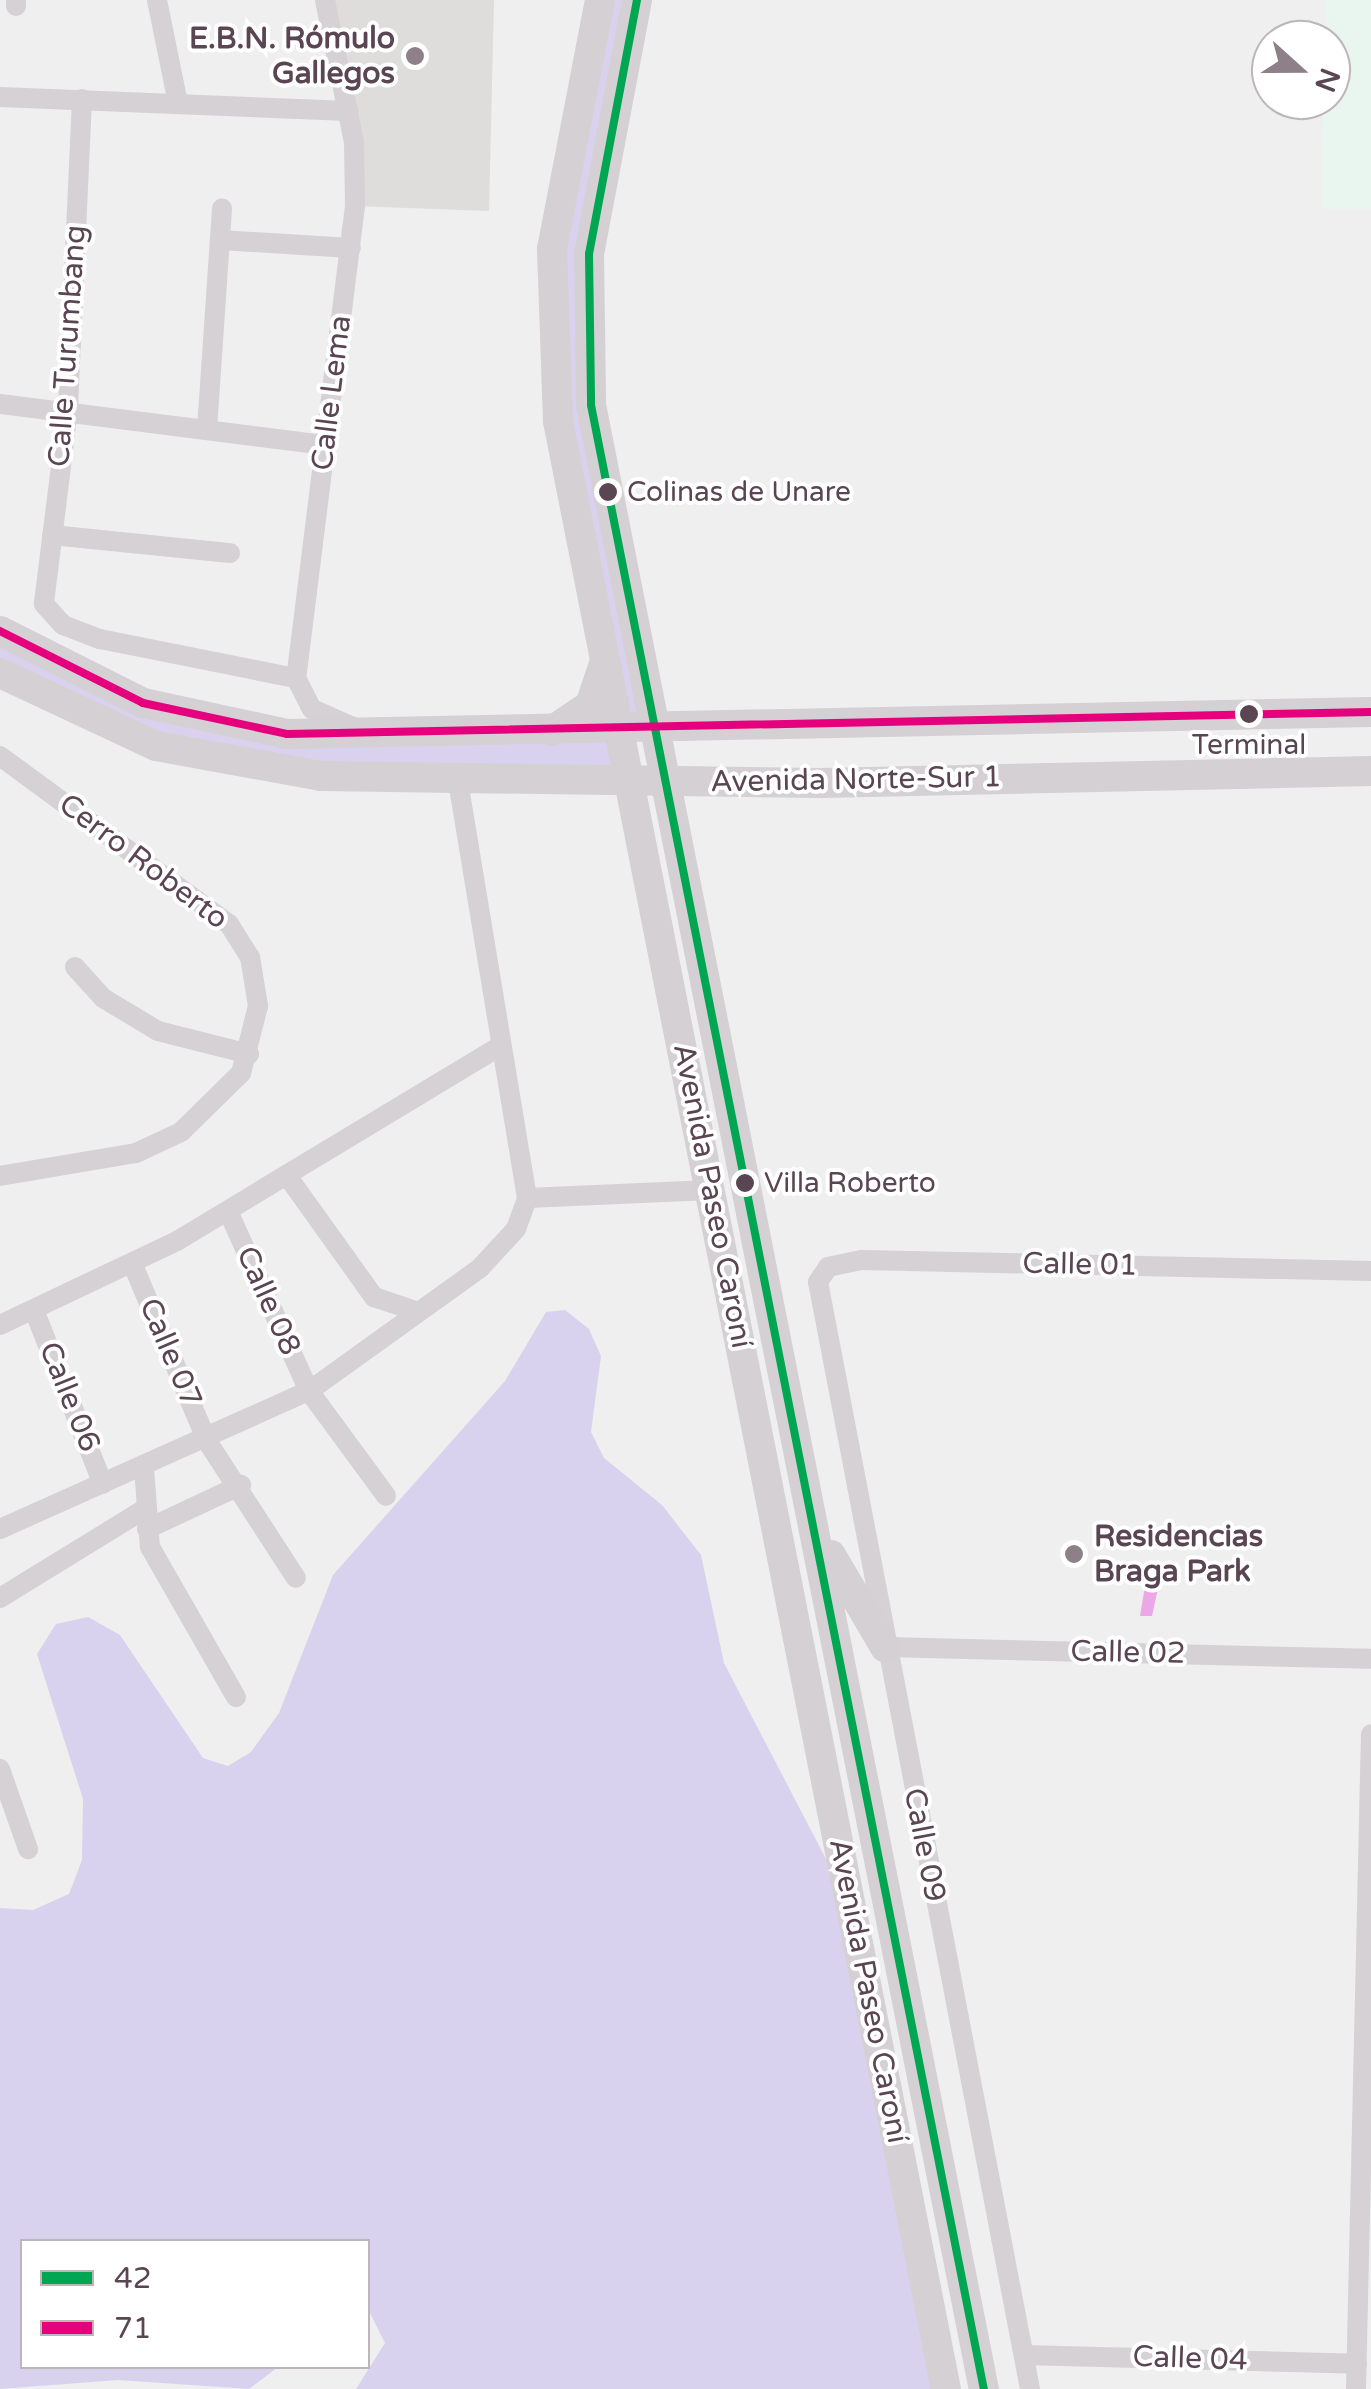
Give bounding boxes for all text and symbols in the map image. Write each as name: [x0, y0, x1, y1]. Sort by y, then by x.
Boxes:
north arrow: [1251, 20, 1351, 120]
place label: E.B.N. Rómulo Gallegos: [189, 21, 395, 92]
marker: E.B.N. Rómulo Gallegos: [404, 45, 426, 67]
text: N: [1307, 63, 1347, 97]
street label: Calle Turumbang: [42, 224, 94, 468]
street label: Calle Lema: [305, 313, 359, 473]
place label: Colinas de Unare: [627, 475, 851, 509]
marker: Colinas de Unare: [598, 482, 618, 502]
marker: Terminal: [1239, 704, 1259, 724]
place label: Terminal: [1192, 728, 1306, 762]
street label: Avenida Norte-Sur 1: [710, 759, 1002, 801]
street label: Cerro Roberto: [51, 787, 235, 937]
street label: Avenida Paseo Caroní: [665, 1041, 759, 1351]
place label: Villa Roberto: [764, 1166, 936, 1200]
marker: Villa Roberto: [735, 1173, 755, 1193]
street label: Calle 08: [228, 1241, 308, 1361]
street label: Calle 01: [1022, 1246, 1138, 1284]
street label: Calle 07: [131, 1293, 209, 1413]
street label: Calle 06: [31, 1337, 107, 1457]
place label: Residencias Braga Park: [1094, 1519, 1263, 1590]
marker: Residencias Braga Park: [1063, 1543, 1085, 1565]
street label: Calle 02: [1070, 1634, 1186, 1672]
street label: Calle 09: [895, 1785, 953, 1905]
street label: Avenida Paseo Caroní: [821, 1836, 915, 2146]
legend: [20, 2239, 370, 2369]
text: 42: [114, 2260, 152, 2297]
text: 71: [114, 2310, 152, 2347]
street label: Calle 04: [1132, 2339, 1248, 2379]

